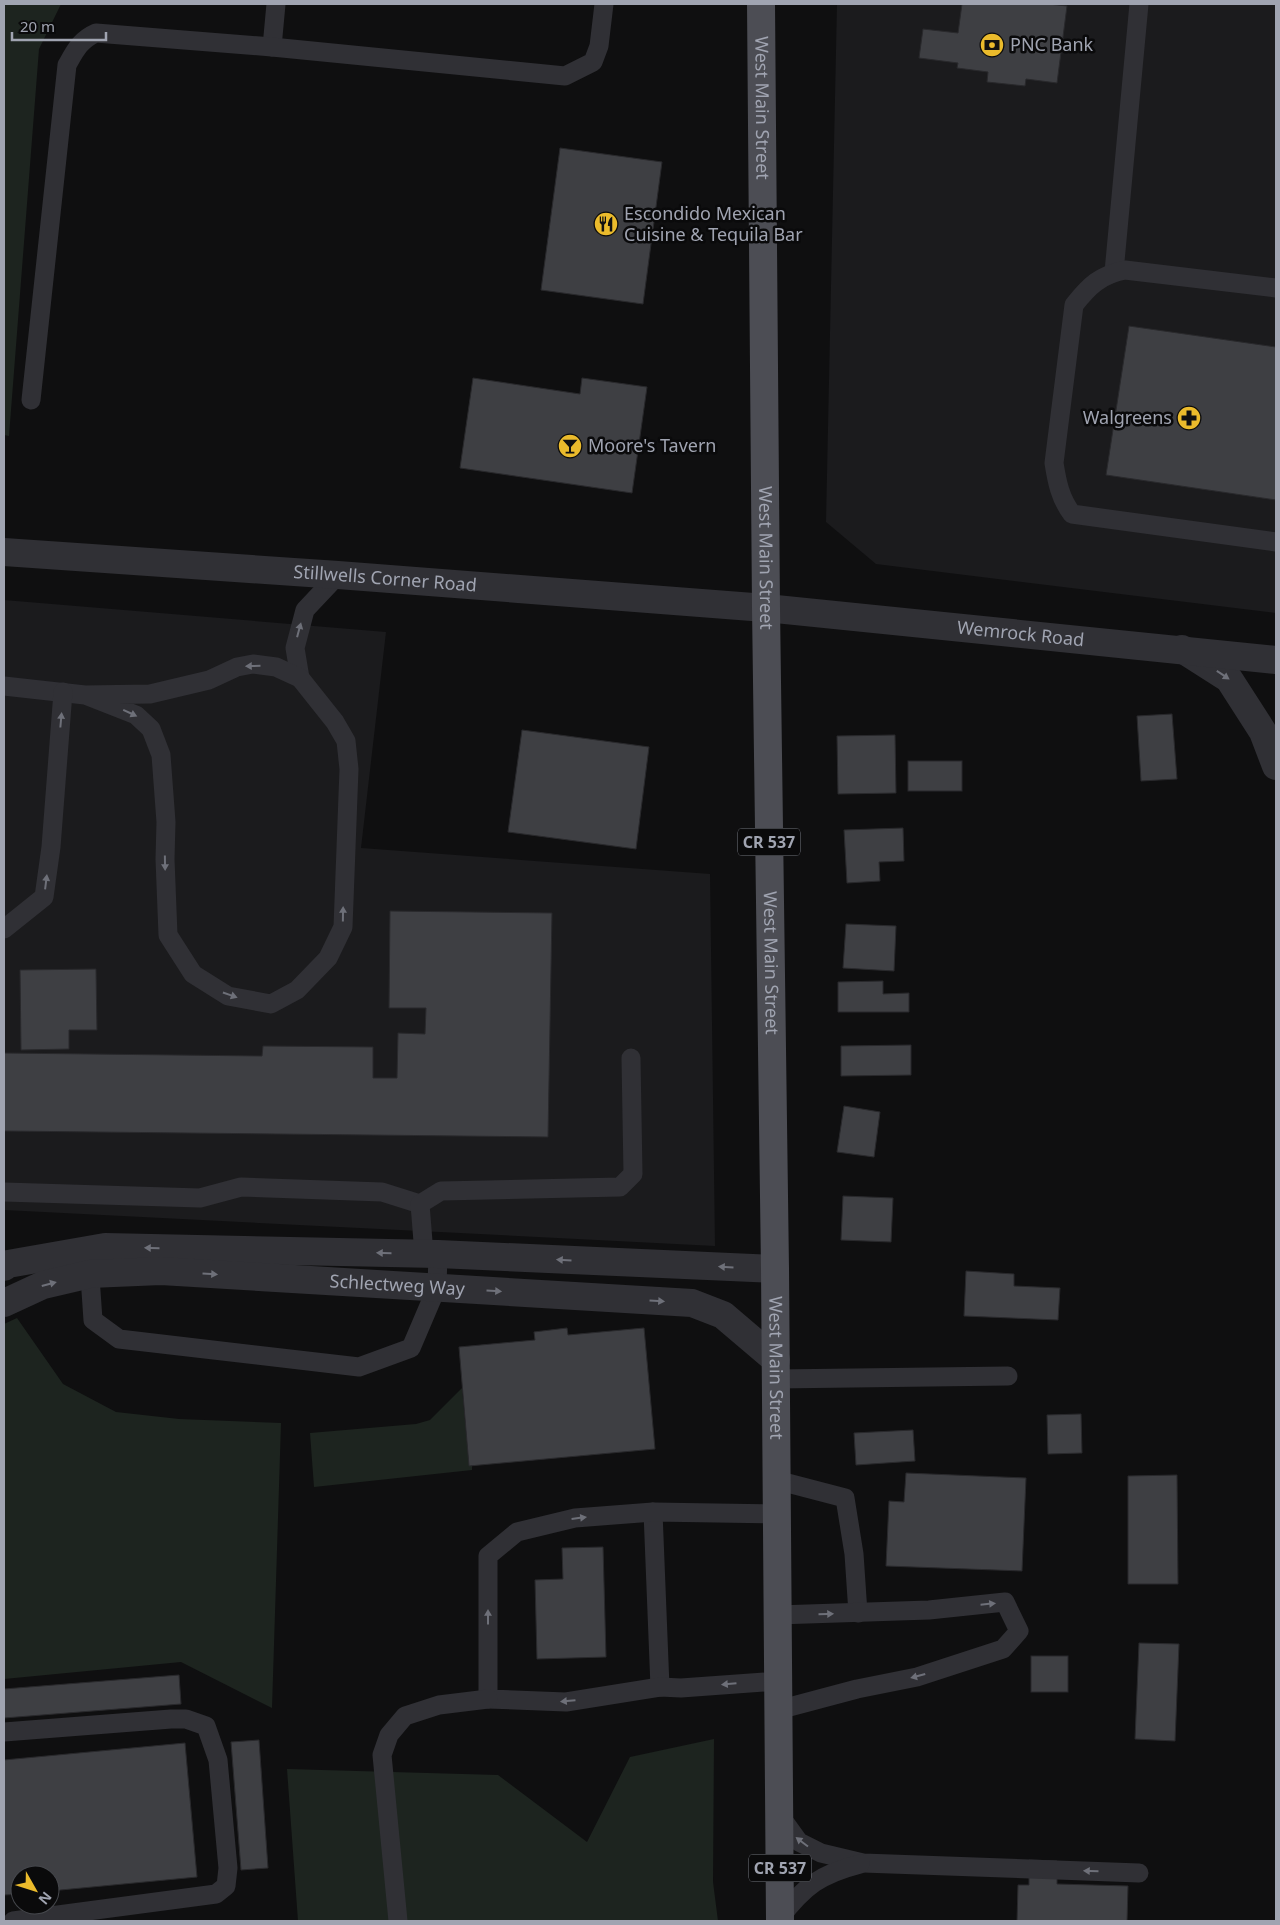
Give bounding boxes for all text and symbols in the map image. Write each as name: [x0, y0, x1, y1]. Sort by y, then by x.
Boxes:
scale bar: [12, 10, 106, 42]
text: 20 m: [20, 16, 55, 36]
bank icon: PNC Bank: [979, 32, 1005, 58]
place label: PNC Bank: [1010, 32, 1094, 56]
street label: West Main Street: [750, 36, 775, 180]
place label: Escondido Mexican Cuisine & Tequila Bar: [624, 201, 803, 246]
restaurant icon: Escondido Mexican Cuisine & Tequila Bar: [593, 211, 619, 237]
place label: Walgreens: [1083, 405, 1172, 429]
pharmacy icon: Walgreens: [1176, 405, 1202, 431]
bar icon: Moore's Tavern: [557, 433, 583, 459]
place label: Moore's Tavern: [588, 433, 716, 457]
street label: West Main Street: [754, 486, 779, 630]
street label: Stillwells Corner Road: [293, 559, 478, 597]
street label: Wemrock Road: [956, 615, 1085, 651]
one-way arrow: [296, 623, 304, 638]
one-way arrow: [245, 662, 261, 670]
one-way arrow: [1216, 670, 1230, 680]
one-way arrow: [122, 709, 137, 718]
one-way arrow: [57, 712, 65, 728]
road number: CR 537: [738, 829, 800, 856]
one-way arrow: [161, 855, 169, 871]
one-way arrow: [42, 874, 50, 890]
street label: West Main Street: [759, 891, 785, 1035]
one-way arrow: [339, 906, 347, 922]
one-way arrow: [223, 992, 238, 1000]
one-way arrow: [144, 1244, 160, 1252]
one-way arrow: [376, 1249, 392, 1257]
one-way arrow: [556, 1255, 572, 1263]
one-way arrow: [718, 1263, 734, 1271]
street label: Schlectweg Way: [329, 1268, 466, 1300]
one-way arrow: [202, 1271, 218, 1279]
one-way arrow: [41, 1280, 56, 1288]
one-way arrow: [487, 1287, 503, 1295]
street label: West Main Street: [764, 1296, 789, 1440]
one-way arrow: [649, 1297, 665, 1305]
one-way arrow: [572, 1514, 588, 1522]
one-way arrow: [980, 1600, 996, 1608]
one-way arrow: [484, 1608, 492, 1624]
one-way arrow: [818, 1609, 834, 1617]
one-way arrow: [911, 1672, 926, 1680]
one-way arrow: [721, 1681, 737, 1689]
one-way arrow: [560, 1697, 576, 1705]
one-way arrow: [795, 1837, 808, 1847]
road number: CR 537: [749, 1855, 811, 1882]
north arrow: [10, 1865, 60, 1915]
one-way arrow: [1082, 1866, 1098, 1874]
text: N: [35, 1888, 56, 1909]

